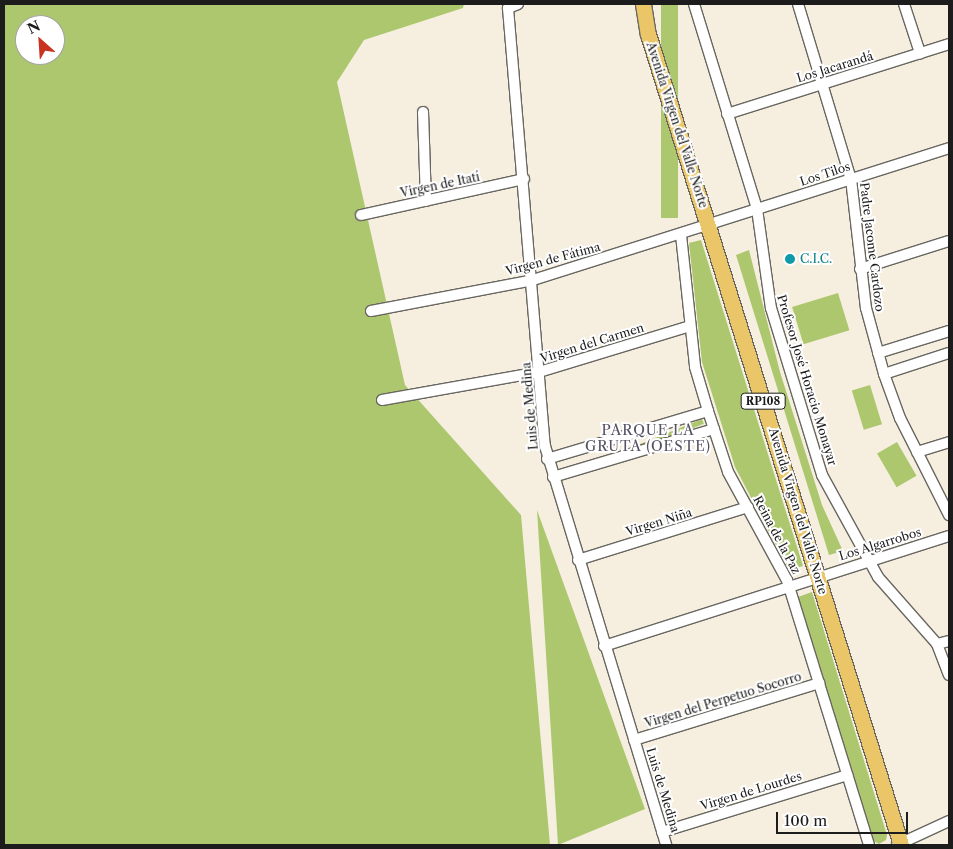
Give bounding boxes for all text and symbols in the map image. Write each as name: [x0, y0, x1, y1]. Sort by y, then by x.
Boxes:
north arrow: [15, 15, 65, 65]
text: N: [24, 17, 43, 38]
street label: Avenida Virgen del Valle Norte: [643, 40, 711, 210]
street label: Los Jacarandá: [795, 49, 875, 85]
street label: Los Tilos: [798, 159, 852, 189]
street label: Virgen de Itatí: [399, 170, 481, 200]
street label: Padre Jacome Cardozo: [857, 182, 887, 312]
street label: Virgen de Fátima: [504, 239, 602, 279]
place label: C.I.C.: [800, 252, 832, 266]
marker: C.I.C.: [784, 253, 796, 265]
street label: Profesor José Horacio Monayar: [774, 293, 840, 467]
street label: Virgen del Carmen: [538, 320, 646, 366]
street label: Luis de Medina: [519, 362, 541, 450]
road number: RP108: [740, 392, 786, 410]
district label: PARQUE LA GRUTA (OESTE): [583, 422, 713, 454]
street label: Avenida Virgen del Valle Norte: [766, 425, 830, 597]
street label: Reina de la Paz: [750, 493, 804, 577]
street label: Virgen Niña: [624, 505, 694, 539]
street label: Los Algarrobos: [837, 525, 923, 563]
street label: Virgen del Perpetuo Socorro: [643, 669, 803, 731]
street label: Luis de Medina: [643, 746, 683, 834]
street label: Virgen de Lourdes: [699, 769, 803, 813]
scale bar: [778, 802, 910, 834]
text: 100 m: [784, 811, 827, 830]

